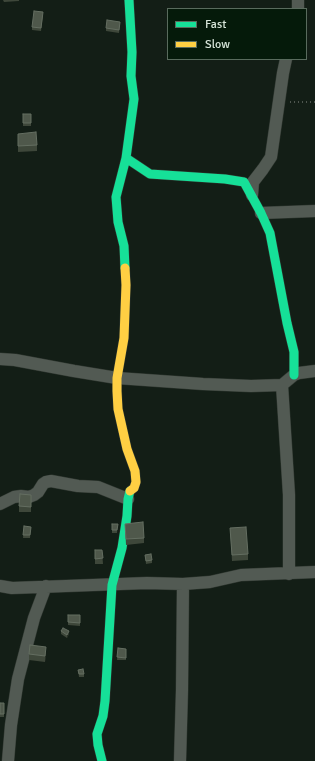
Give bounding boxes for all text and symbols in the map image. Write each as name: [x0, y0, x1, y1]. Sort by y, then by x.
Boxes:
legend: [167, 8, 307, 60]
text: Fast: [205, 17, 226, 32]
text: Slow: [205, 37, 230, 52]

